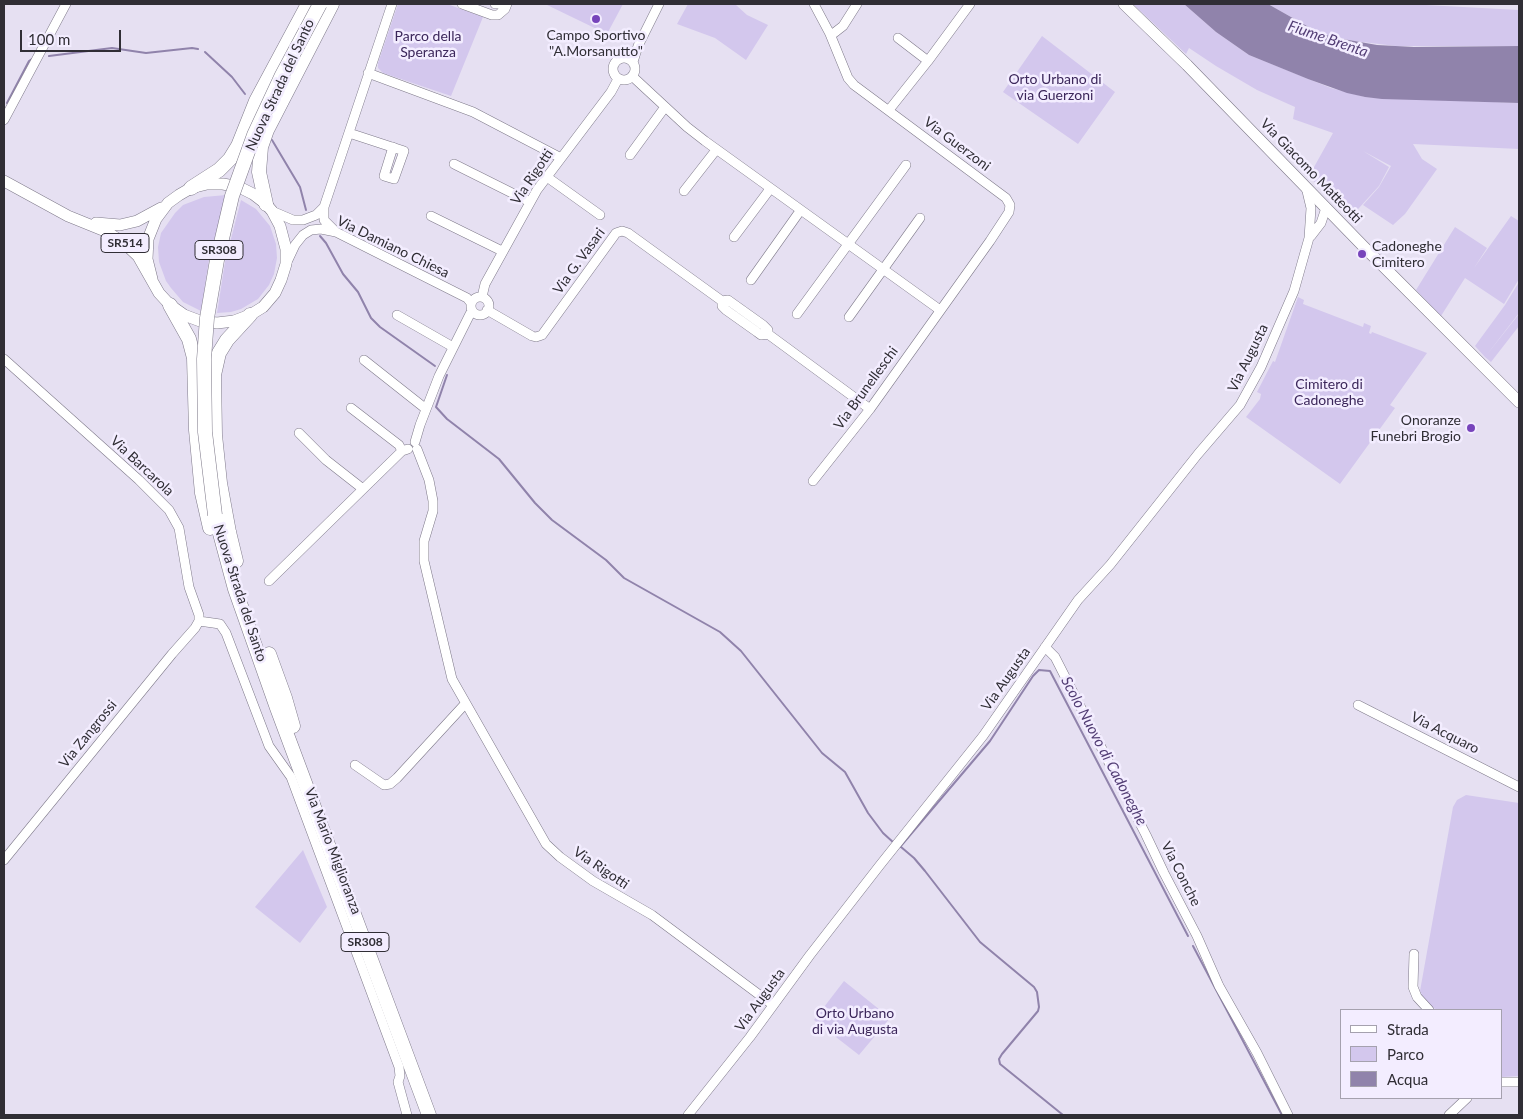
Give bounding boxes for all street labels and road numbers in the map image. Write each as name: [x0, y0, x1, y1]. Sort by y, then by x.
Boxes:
street label: Nuova Strada del Santo: [242, 16, 318, 154]
street label: Via Guerzoni: [920, 113, 994, 175]
street label: Via Giacomo Matteotti: [1257, 115, 1365, 227]
street label: Via Rigotti: [507, 146, 557, 208]
street label: Via Damiano Chiesa: [334, 213, 452, 281]
street label: Via G. Vasari: [549, 225, 609, 297]
road number: SR514: [101, 234, 149, 252]
road number: SR308: [195, 240, 243, 260]
street label: Via Augusta: [1224, 321, 1272, 395]
street label: Via Brunelleschi: [830, 343, 902, 433]
street label: Via Barcarola: [107, 432, 177, 500]
street label: Nuova Strada del Santo: [210, 522, 270, 664]
street label: Via Augusta: [978, 644, 1034, 714]
street label: Via Zangrossi: [56, 697, 120, 771]
street label: Via Acquaro: [1408, 709, 1482, 757]
street label: Via Mario Miglioranza: [301, 785, 365, 917]
street label: Via Conche: [1158, 839, 1204, 909]
street label: Via Rigotti: [570, 843, 632, 893]
road number: SR308: [341, 932, 389, 952]
street label: Via Augusta: [732, 965, 788, 1035]

